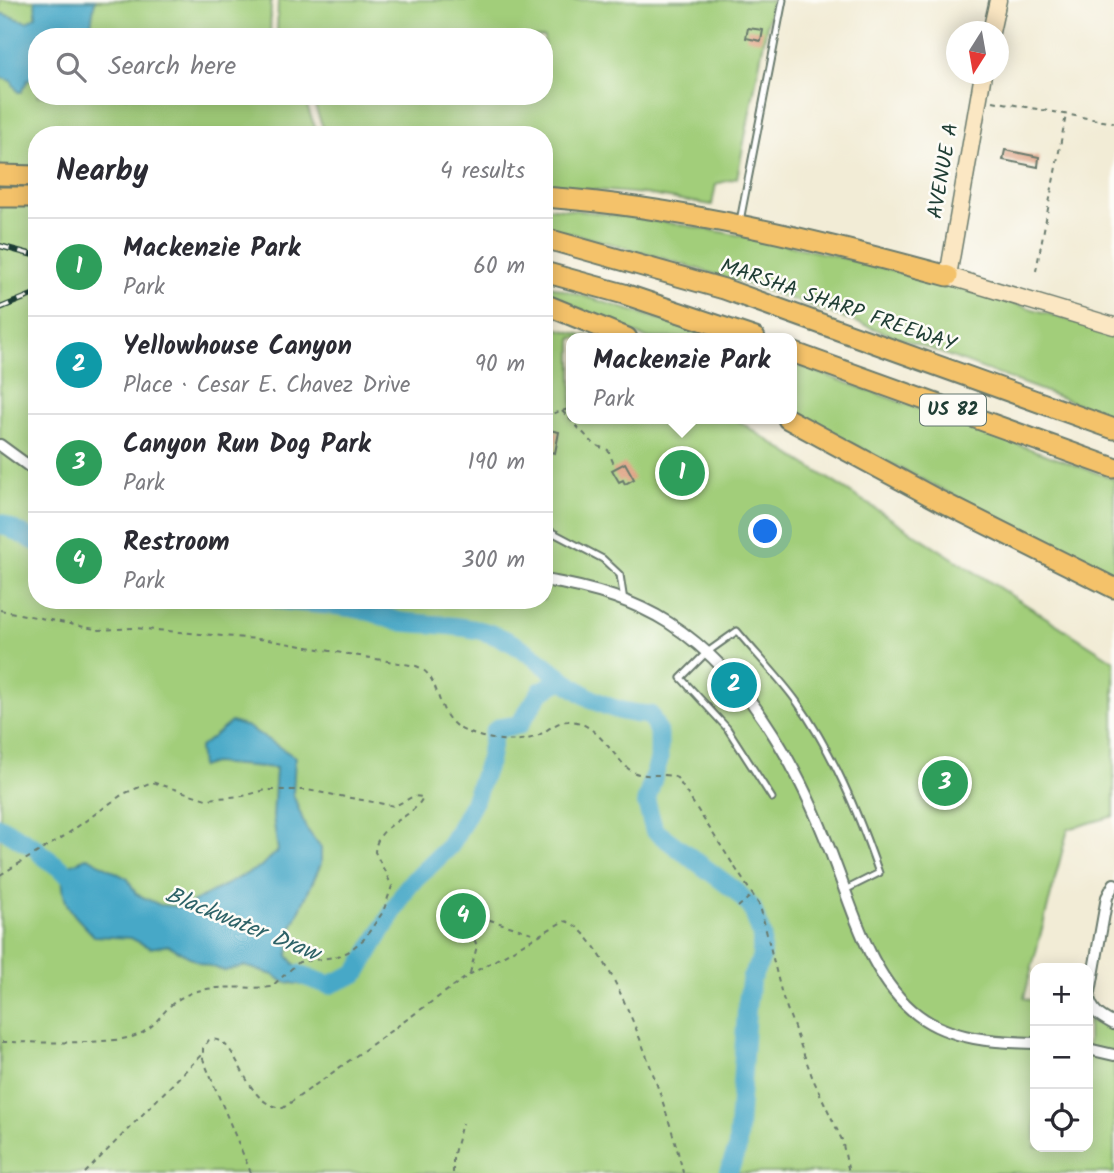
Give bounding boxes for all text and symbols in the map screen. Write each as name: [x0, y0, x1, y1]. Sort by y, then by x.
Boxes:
north arrow: [946, 21, 1009, 84]
search box: [28, 28, 553, 105]
text: Search here: [108, 46, 236, 88]
icon: search: [52, 48, 90, 86]
street label: AVENUE A: [919, 121, 969, 221]
text: Nearby: [56, 148, 148, 196]
text: 4 results: [440, 154, 525, 190]
text: Mackenzie Park: [123, 228, 300, 270]
text: 1: [76, 249, 82, 285]
text: 60 m: [473, 249, 525, 285]
street label: MARSHA SHARP FREEWAY: [716, 250, 961, 362]
text: Park: [123, 270, 165, 306]
text: Yellowhouse Canyon: [123, 326, 352, 368]
popup: [566, 333, 797, 424]
text: Mackenzie Park: [593, 340, 770, 382]
text: 2: [72, 347, 86, 383]
text: 90 m: [475, 347, 525, 383]
text: Place · Cesar E. Chavez Drive: [123, 368, 410, 404]
text: Park: [593, 382, 635, 418]
road number: US 82: [920, 394, 986, 426]
text: Canyon Run Dog Park: [123, 424, 371, 466]
text: 3: [73, 445, 85, 481]
text: 190 m: [468, 445, 525, 481]
pin: 1: [659, 447, 705, 499]
text: Park: [123, 466, 165, 502]
your location: [748, 514, 782, 548]
text: Restroom: [123, 522, 230, 564]
text: 4: [73, 543, 85, 579]
text: 300 m: [461, 543, 525, 579]
text: Park: [123, 564, 165, 600]
pin: 2: [711, 659, 757, 711]
pin: 3: [922, 757, 968, 809]
water label: Blackwater Draw: [160, 878, 328, 974]
pin: 4: [440, 890, 486, 942]
map controls: [1030, 963, 1093, 1152]
button: +: [1030, 963, 1093, 1026]
button: −: [1030, 1026, 1093, 1089]
button: locate: [1030, 1089, 1093, 1152]

